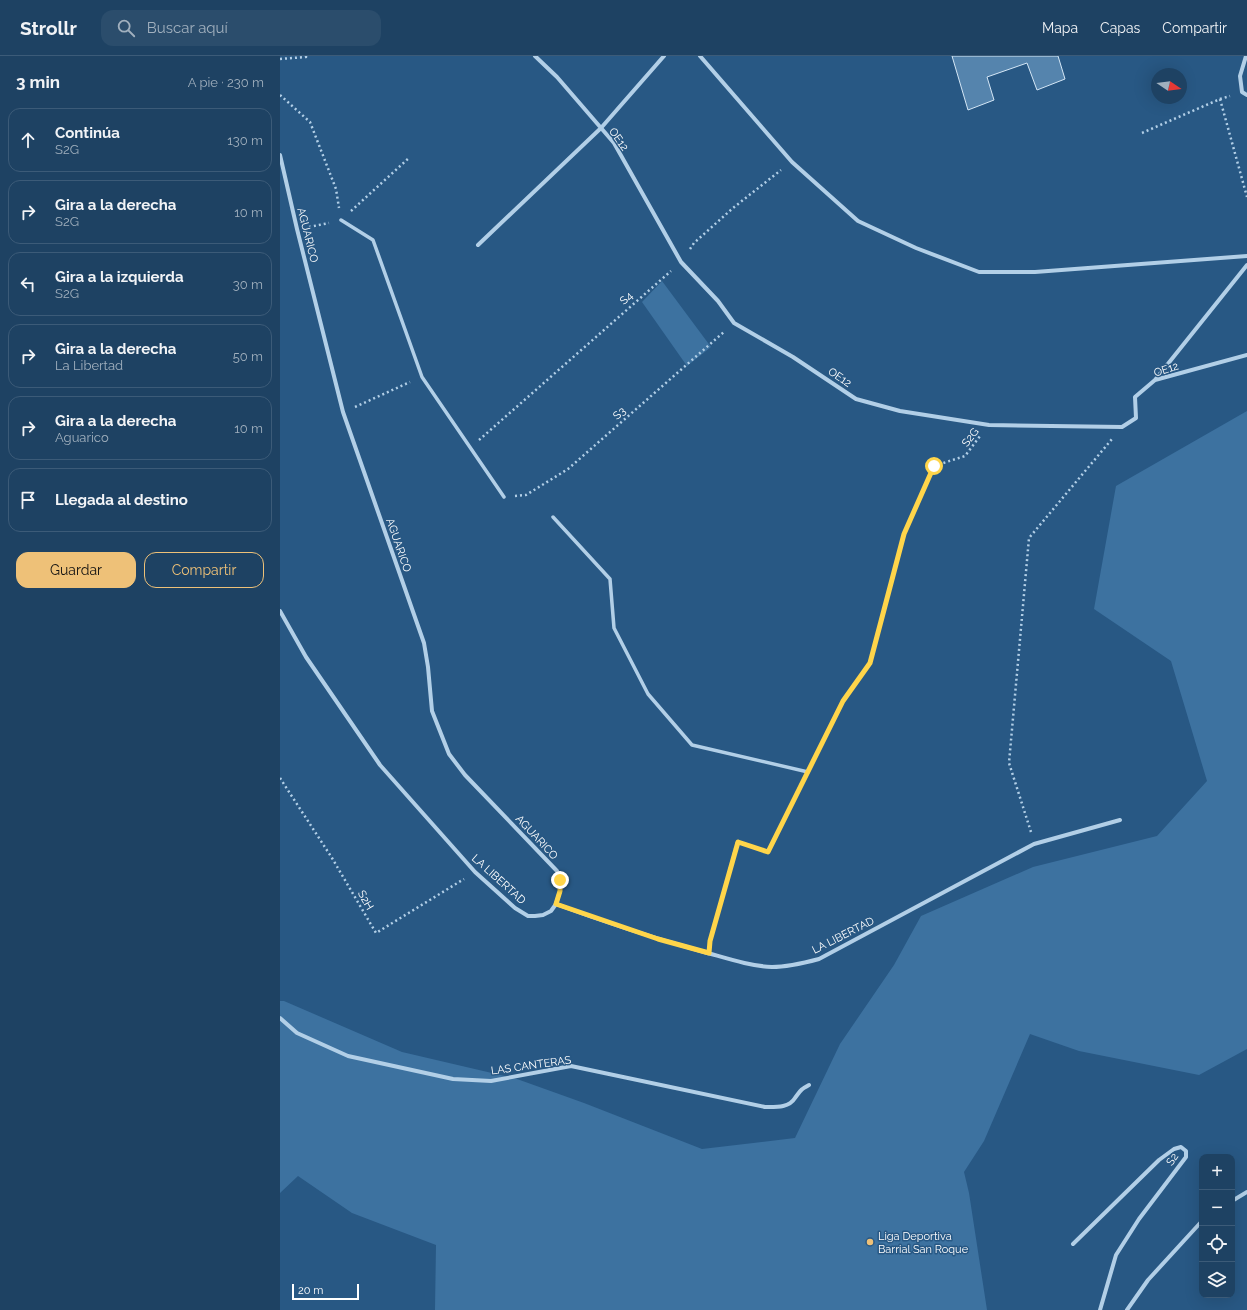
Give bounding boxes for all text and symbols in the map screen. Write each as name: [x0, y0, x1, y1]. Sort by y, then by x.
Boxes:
search box: [101, 10, 381, 46]
text: Strollr: [20, 17, 77, 39]
icon: search: [115, 17, 137, 39]
text: Buscar aquí: [147, 19, 228, 37]
text: Mapa: [1042, 20, 1078, 36]
text: Capas: [1100, 20, 1140, 36]
text: Compartir: [1162, 20, 1227, 36]
north arrow: [1151, 68, 1187, 104]
text: 3 min: [16, 72, 60, 92]
text: A pie · 230 m: [188, 75, 264, 90]
text: Continúa: [55, 124, 120, 142]
street label: OE12: [606, 125, 631, 154]
icon: ahead: [17, 129, 39, 151]
text: 130 m: [227, 133, 263, 148]
text: S2G: [55, 142, 79, 157]
text: Gira a la derecha: [55, 196, 176, 214]
icon: right: [17, 201, 39, 223]
text: 10 m: [234, 205, 263, 220]
street label: AGUARICO: [294, 206, 321, 264]
text: S2G: [55, 214, 79, 229]
text: Gira a la izquierda: [55, 268, 184, 286]
icon: left: [17, 273, 39, 295]
text: 30 m: [233, 277, 263, 292]
text: S2G: [55, 286, 79, 301]
street label: S4: [617, 289, 635, 307]
text: Gira a la derecha: [55, 340, 176, 358]
icon: right: [17, 345, 39, 367]
text: 50 m: [233, 349, 263, 364]
text: La Libertad: [55, 358, 123, 373]
street label: OE12: [1152, 359, 1180, 380]
street label: OE12: [826, 365, 854, 390]
street label: S3: [610, 404, 628, 422]
text: Gira a la derecha: [55, 412, 176, 430]
icon: right: [17, 417, 39, 439]
text: 10 m: [234, 421, 263, 436]
street label: S2G: [959, 425, 982, 449]
text: Aguarico: [55, 430, 109, 445]
route start: [925, 457, 943, 475]
icon: arrive: [17, 489, 39, 511]
text: Llegada al destino: [55, 491, 188, 509]
street label: AGUARICO: [383, 517, 414, 574]
button: Guardar: [16, 552, 136, 588]
button: Compartir: [144, 552, 264, 588]
street label: AGUARICO: [513, 812, 561, 862]
street label: LA LIBERTAD: [469, 852, 528, 907]
route end: [551, 871, 569, 889]
street label: S2H: [355, 888, 376, 912]
street label: LA LIBERTAD: [810, 914, 877, 957]
street label: LAS CANTERAS: [490, 1053, 572, 1078]
street label: S2: [1164, 1150, 1181, 1168]
map controls: [1199, 1154, 1235, 1298]
button: +: [1199, 1154, 1235, 1190]
button: −: [1199, 1190, 1235, 1226]
button: locate: [1199, 1226, 1235, 1262]
place label: Liga Deportiva Barrial San Roque: [878, 1230, 969, 1256]
marker: Liga Deportiva Barrial San Roque: [865, 1237, 875, 1247]
button: layers: [1199, 1262, 1235, 1298]
scale bar: [292, 1282, 359, 1301]
text: 20 m: [298, 1284, 323, 1297]

